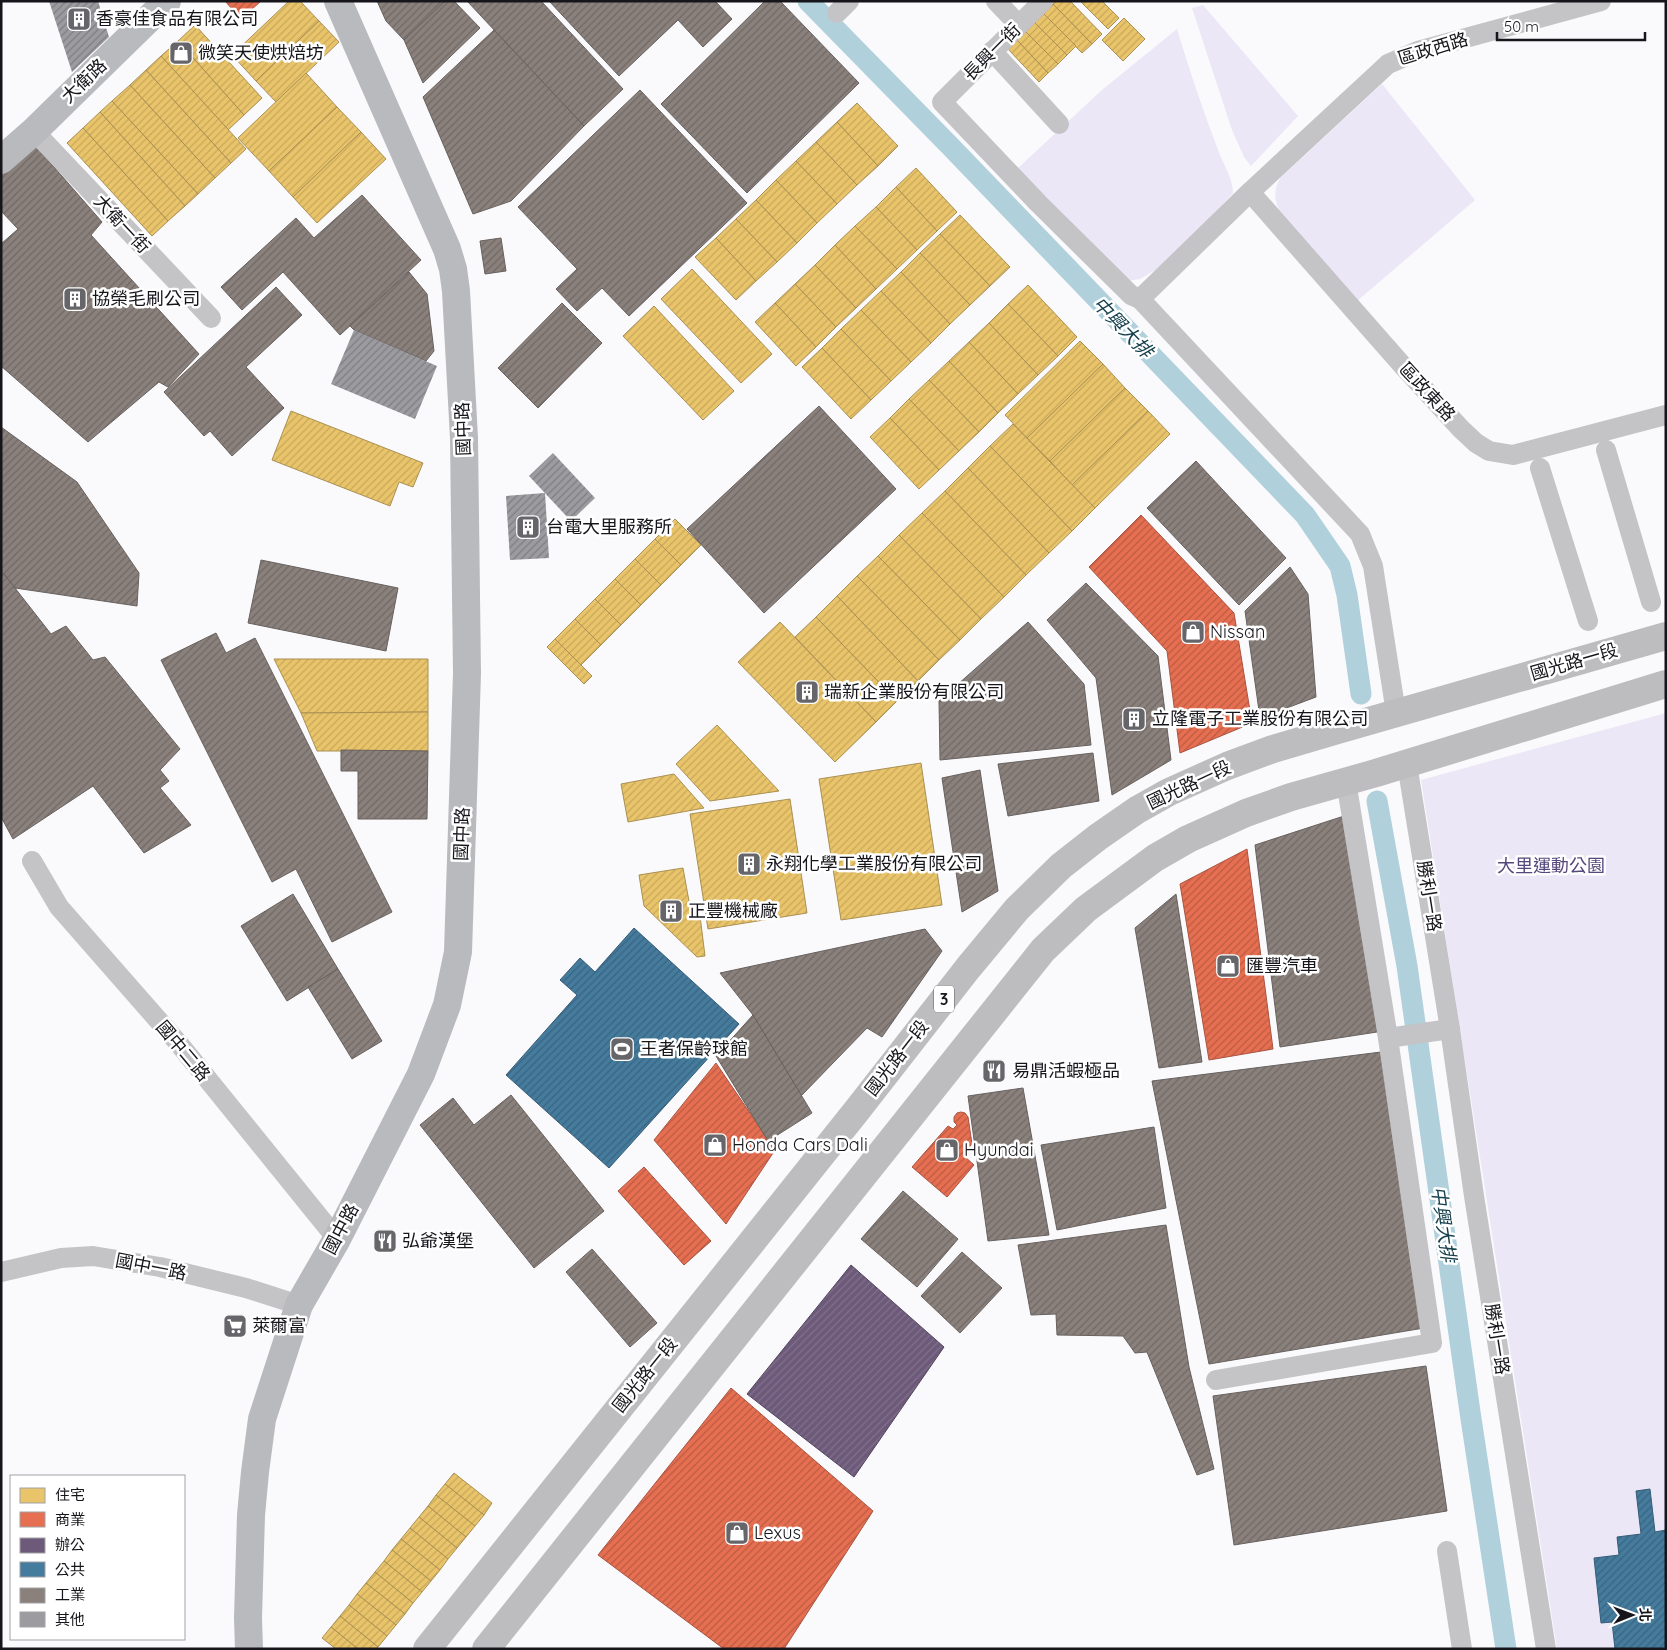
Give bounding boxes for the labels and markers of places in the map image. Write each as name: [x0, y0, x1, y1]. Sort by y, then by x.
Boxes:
building icon: 香豪佳食品有限公司: [66, 6, 92, 32]
place label: 香豪佳食品有限公司: [96, 7, 258, 30]
shop icon: 微笑天使烘焙坊: [168, 40, 194, 66]
place label: 微笑天使烘焙坊: [198, 41, 324, 64]
building icon: 協榮毛刷公司: [62, 286, 88, 312]
place label: 協榮毛刷公司: [92, 287, 200, 310]
building icon: 台電大里服務所: [515, 514, 541, 540]
place label: 台電大里服務所: [546, 515, 672, 538]
shop icon: Nissan: [1180, 619, 1206, 645]
place label: Nissan: [1210, 620, 1265, 643]
building icon: 瑞新企業股份有限公司: [794, 679, 820, 705]
place label: 瑞新企業股份有限公司: [824, 680, 1004, 703]
building icon: 立隆電子工業股份有限公司: [1121, 706, 1147, 732]
place label: 立隆電子工業股份有限公司: [1152, 707, 1368, 730]
building icon: 永翔化學工業股份有限公司: [736, 851, 762, 877]
place label: 永翔化學工業股份有限公司: [766, 852, 982, 875]
building icon: 正豐機械廠: [658, 898, 684, 924]
place label: 正豐機械廠: [688, 899, 778, 922]
shop icon: 匯豐汽車: [1215, 953, 1241, 979]
place label: 匯豐汽車: [1246, 954, 1318, 977]
sports icon: 王者保齡球館: [609, 1036, 635, 1062]
place label: 王者保齡球館: [640, 1037, 748, 1060]
restaurant icon: 易鼎活蝦極品: [981, 1058, 1007, 1084]
place label: 易鼎活蝦極品: [1012, 1059, 1120, 1082]
shop icon: Honda Cars Dali: [702, 1132, 728, 1158]
place label: Honda Cars Dali: [732, 1133, 868, 1156]
shop icon: Hyundai: [934, 1137, 960, 1163]
place label: Hyundai: [964, 1138, 1034, 1161]
restaurant icon: 弘爺漢堡: [372, 1228, 398, 1254]
place label: 弘爺漢堡: [402, 1229, 474, 1252]
supermarket icon: 萊爾富: [222, 1313, 248, 1339]
place label: 萊爾富: [252, 1314, 306, 1337]
shop icon: Lexus: [724, 1520, 750, 1546]
place label: Lexus: [754, 1521, 801, 1544]

